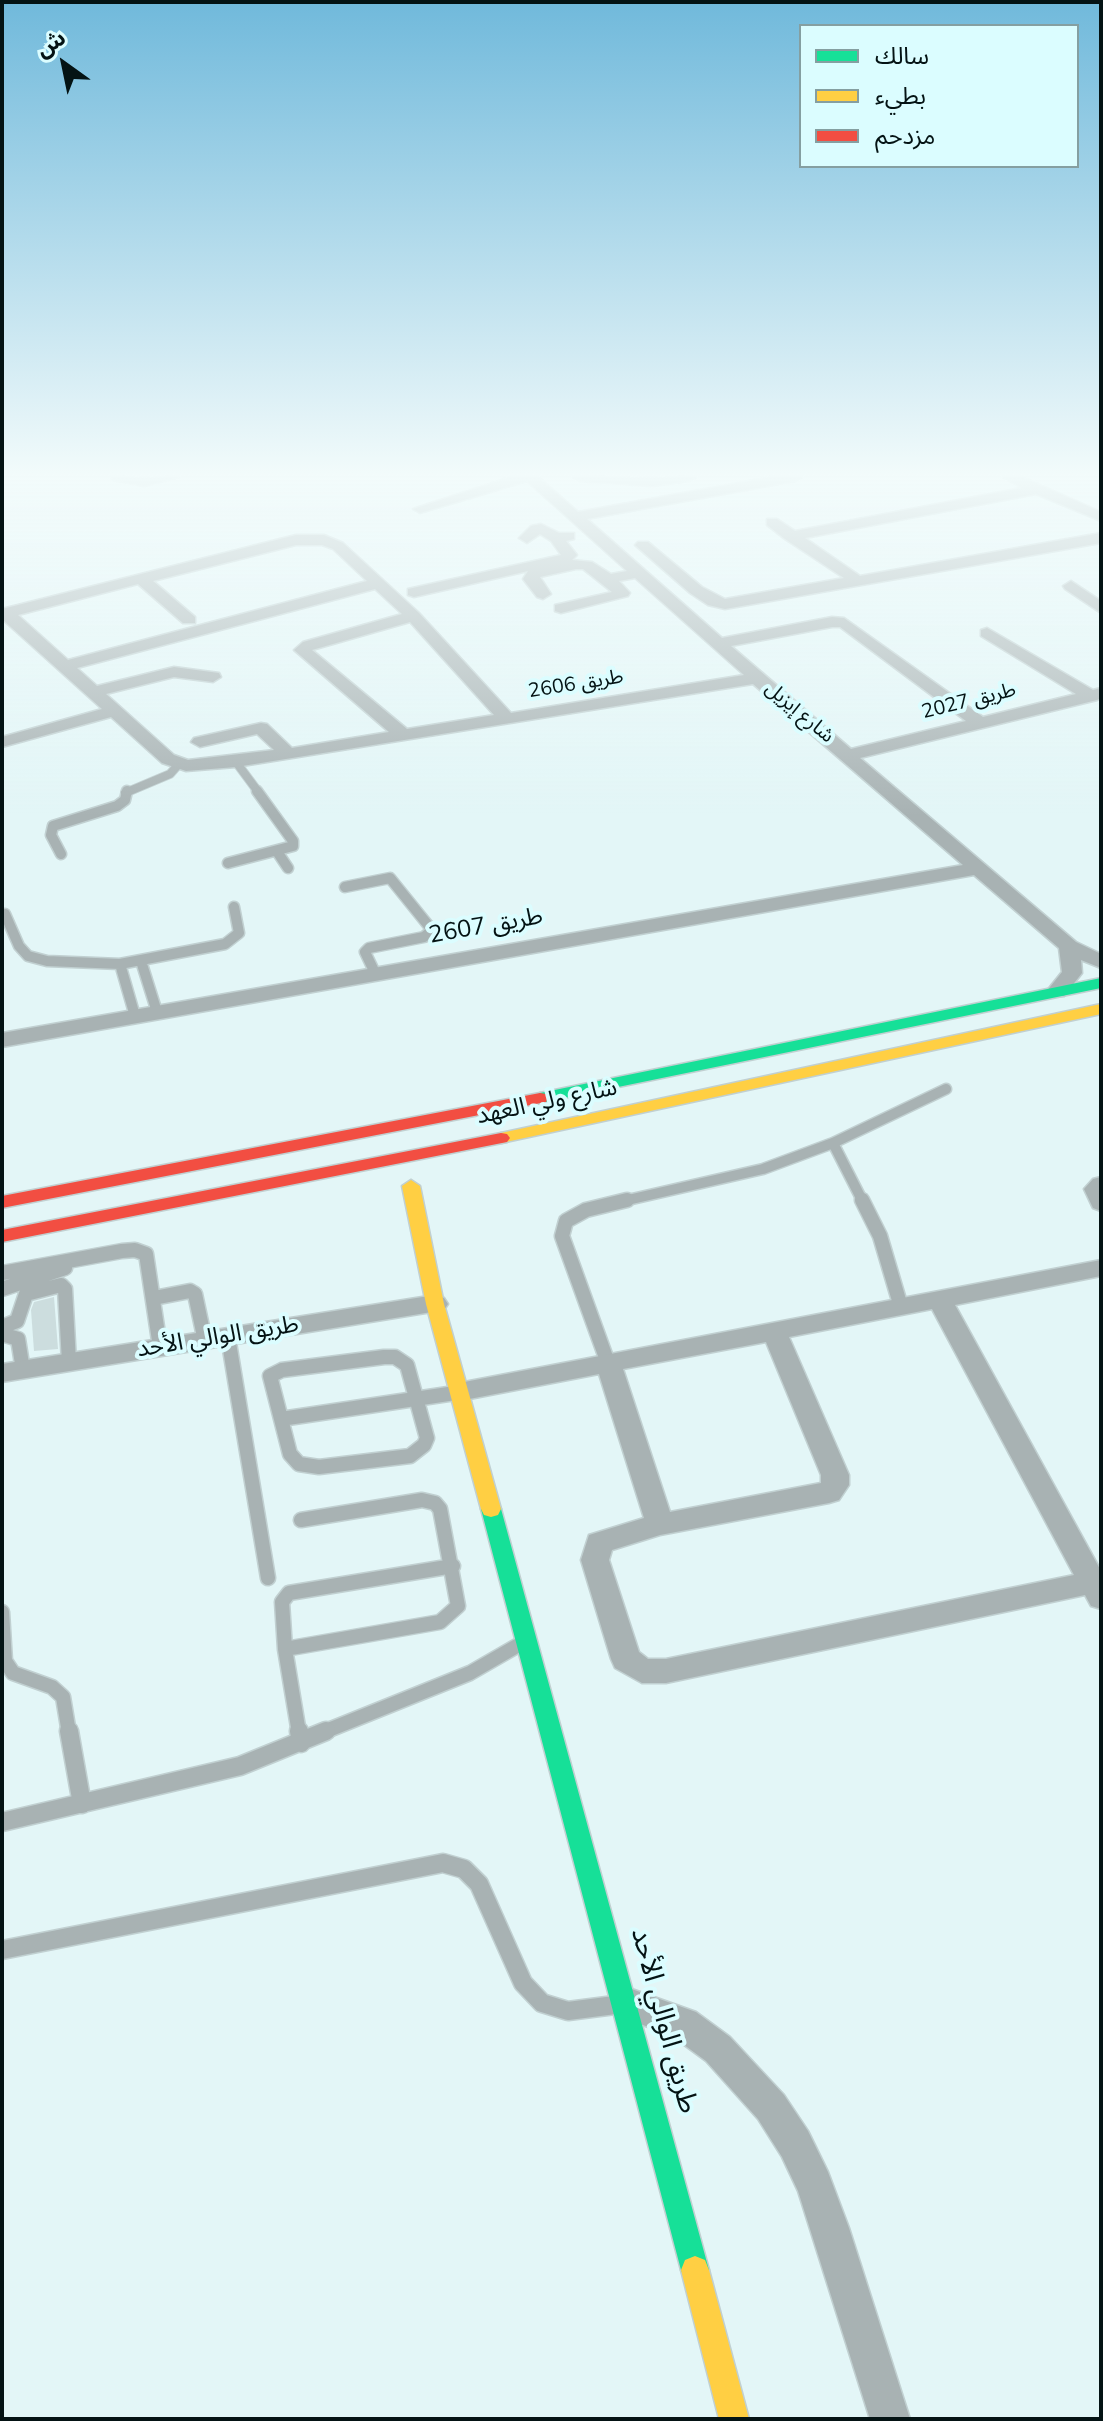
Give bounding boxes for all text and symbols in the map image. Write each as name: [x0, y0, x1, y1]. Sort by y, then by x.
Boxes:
text: ش: [30, 23, 72, 65]
north arrow: [24, 24, 104, 104]
legend: [799, 24, 1079, 168]
text: سالك: [875, 40, 929, 72]
text: بطيء: [875, 80, 926, 112]
text: مزدحم: [875, 120, 935, 152]
street label: طريق 2606: [527, 666, 625, 704]
street label: شارع إيزيل: [760, 677, 838, 749]
street label: طريق 2027: [919, 679, 1019, 725]
street label: طريق 2607: [427, 903, 545, 951]
street label: شارع ولي العهد: [474, 1074, 620, 1132]
street label: طريق الوالي الأحد: [135, 1311, 301, 1365]
street label: طريق الوالي الأحد: [622, 1925, 704, 2117]

